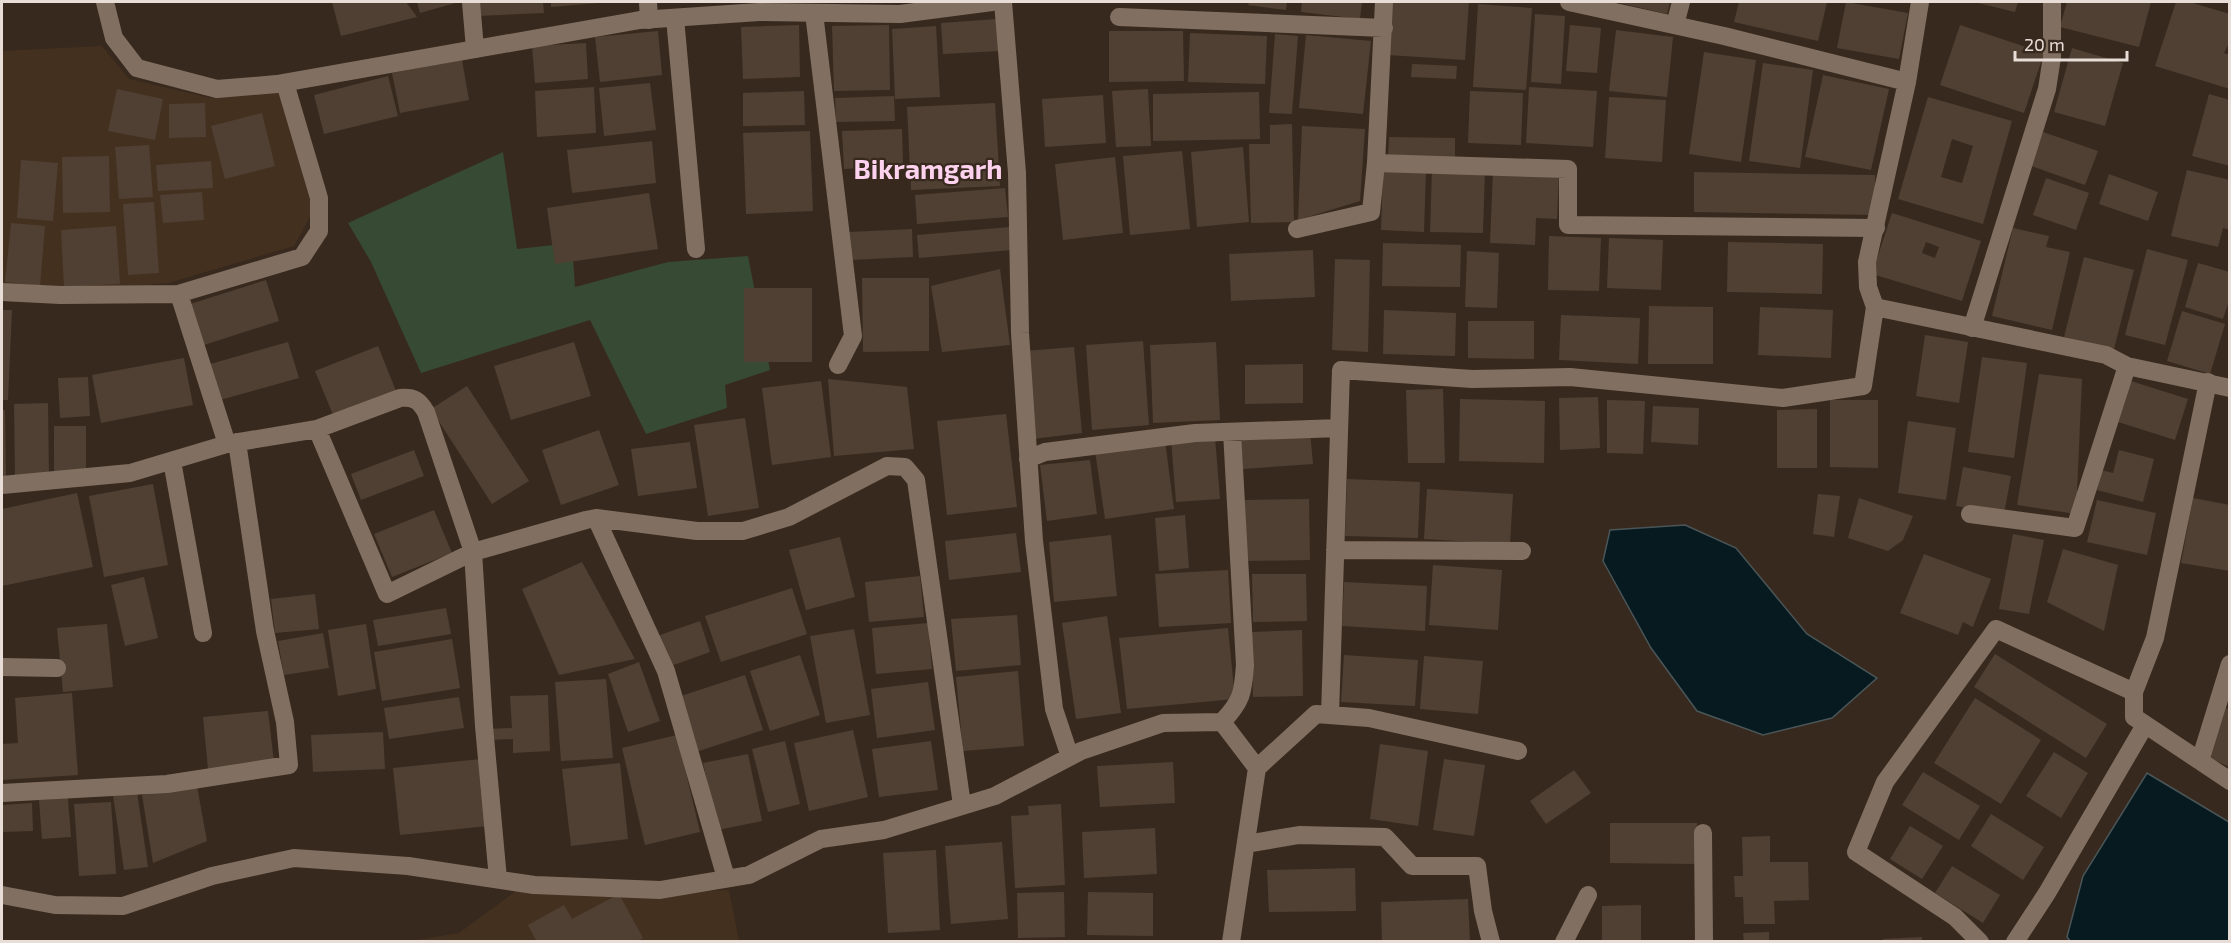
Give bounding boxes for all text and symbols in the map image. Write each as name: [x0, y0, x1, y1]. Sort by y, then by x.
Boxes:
scale bar: [2015, 24, 2128, 62]
text: 20 m: [2024, 33, 2065, 55]
district label: Bikramgarh: [853, 152, 1003, 184]

